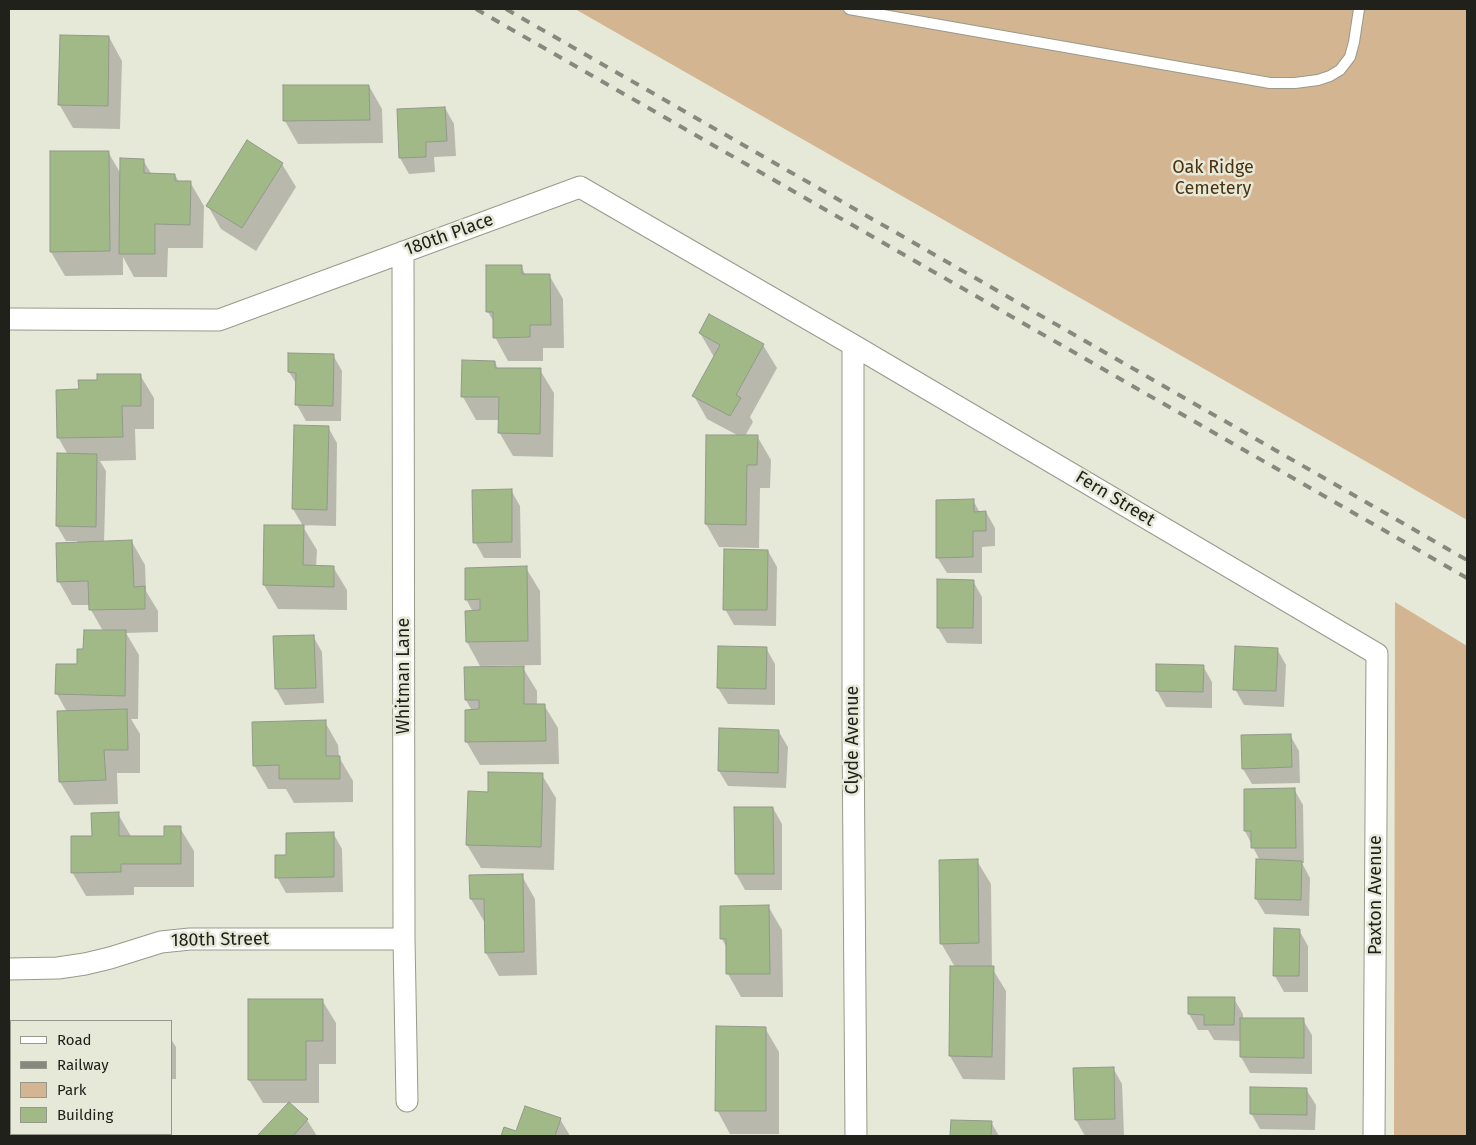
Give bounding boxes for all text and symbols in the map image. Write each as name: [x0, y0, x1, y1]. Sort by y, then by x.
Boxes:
park label: Oak Ridge Cemetery: [1172, 157, 1254, 200]
street label: 180th Place: [402, 209, 496, 261]
street label: Fern Street: [1071, 467, 1159, 531]
street label: Whitman Lane: [393, 618, 415, 734]
street label: Clyde Avenue: [842, 686, 864, 794]
street label: Paxton Avenue: [1365, 835, 1387, 955]
street label: 180th Street: [171, 928, 269, 952]
legend: [10, 1020, 172, 1135]
text: Road: [57, 1031, 92, 1049]
text: Railway: [57, 1056, 109, 1074]
text: Park: [57, 1081, 87, 1099]
text: Building: [57, 1106, 113, 1124]

